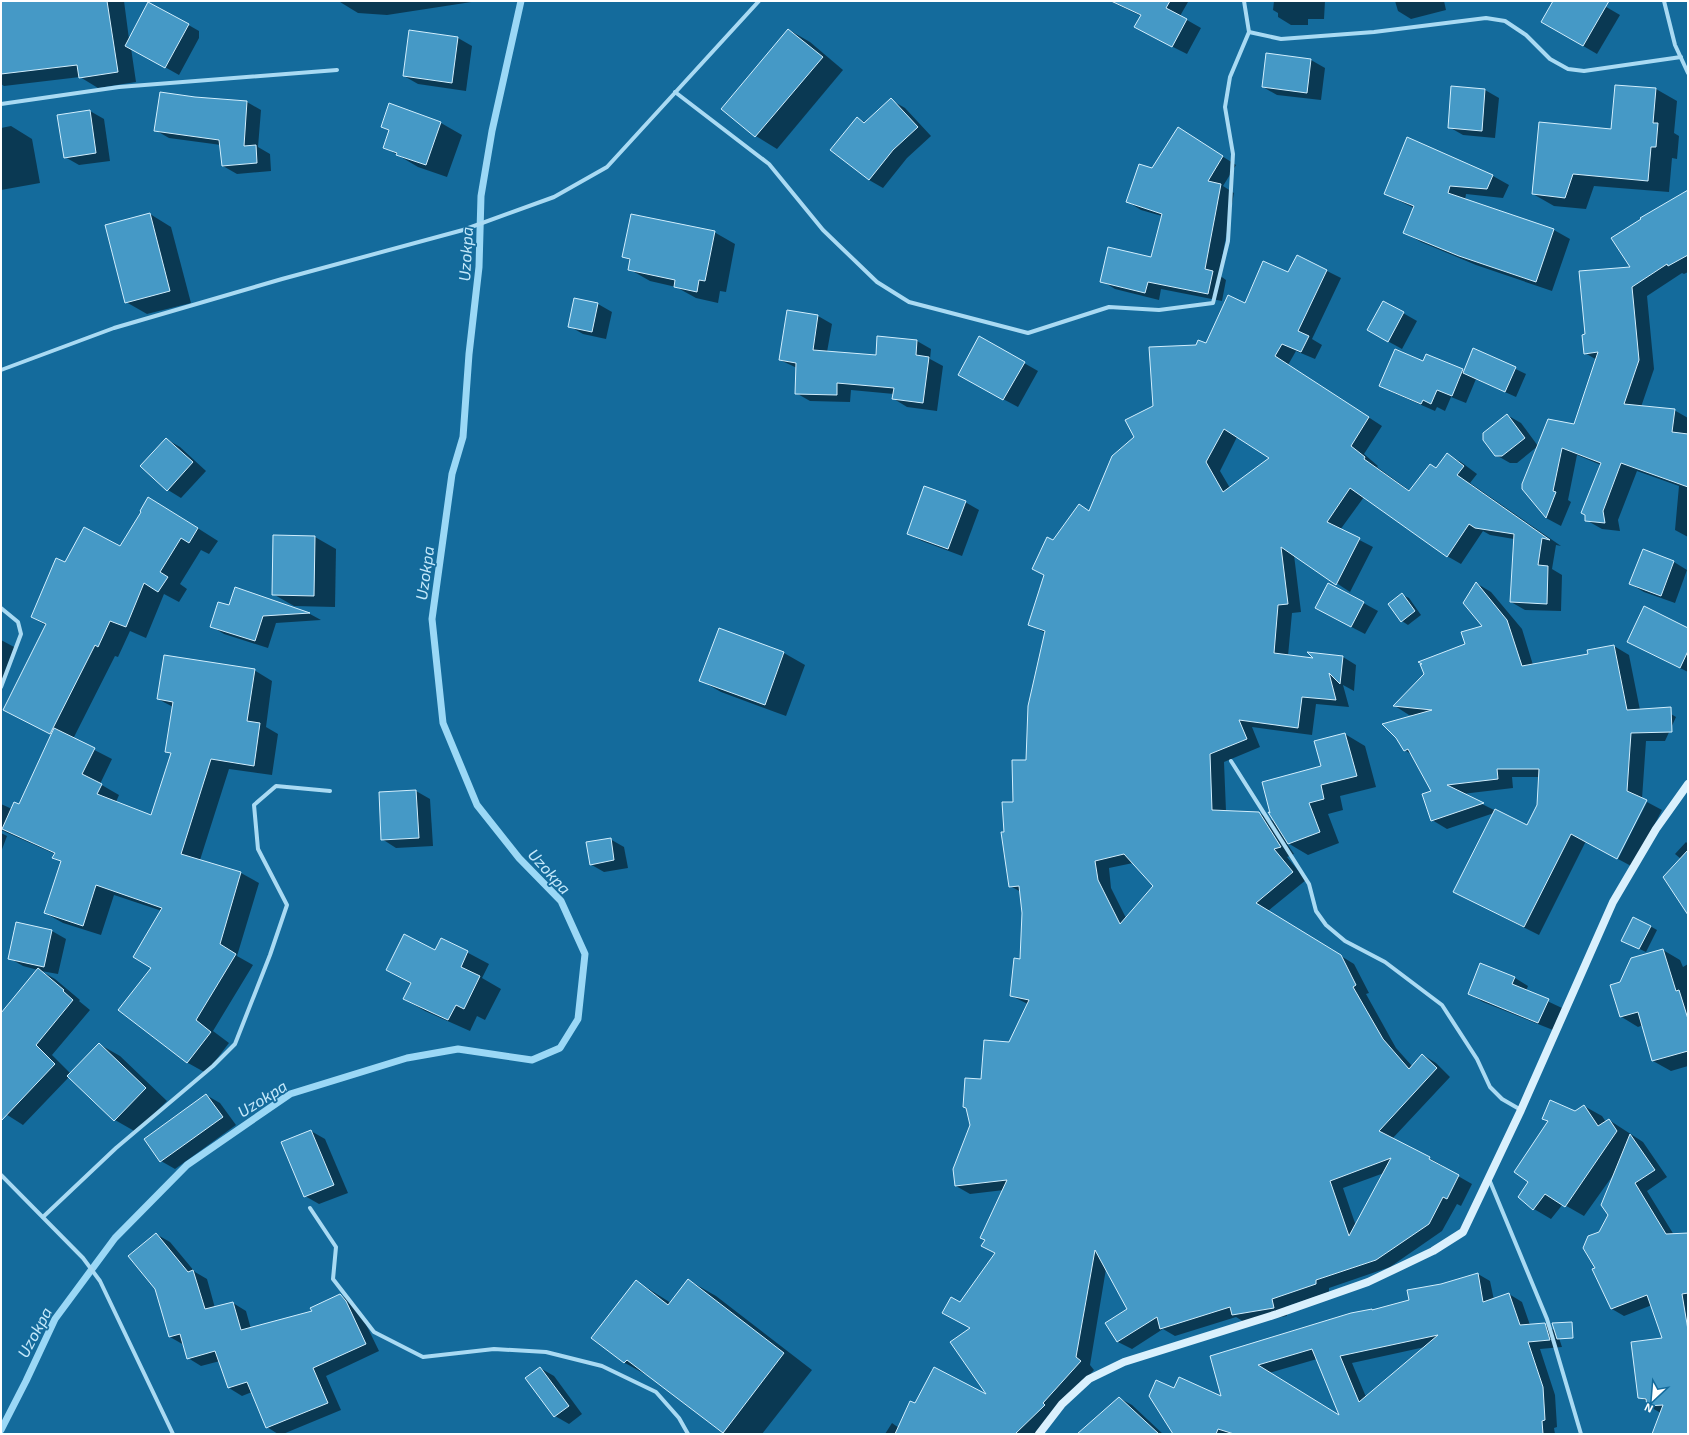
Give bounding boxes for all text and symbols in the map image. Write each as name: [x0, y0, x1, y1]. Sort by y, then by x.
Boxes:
water label: Uzokpa: [454, 226, 476, 282]
water label: Uzokpa: [411, 545, 437, 601]
water label: Uzokpa: [525, 844, 575, 898]
water label: Uzokpa: [234, 1076, 290, 1120]
water label: Uzokpa: [13, 1304, 55, 1360]
north arrow: [1633, 1379, 1673, 1419]
text: N: [1642, 1401, 1655, 1416]

